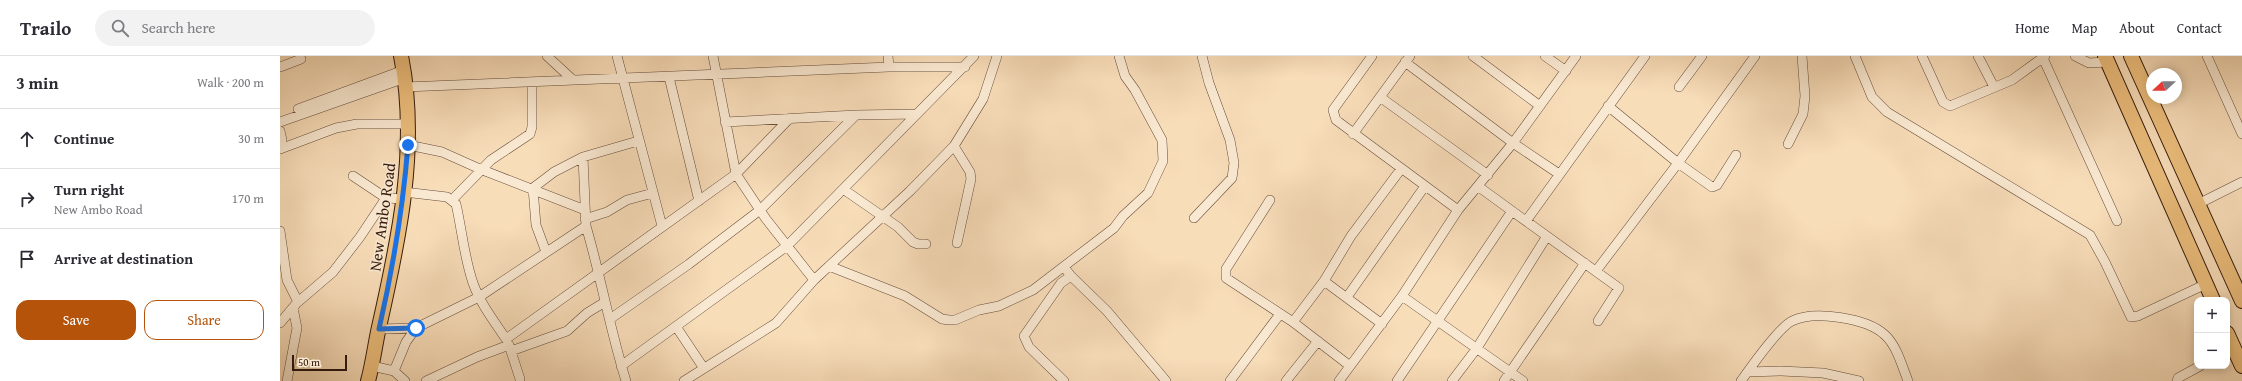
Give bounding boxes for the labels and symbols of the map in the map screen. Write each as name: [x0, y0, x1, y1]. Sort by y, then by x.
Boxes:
north arrow: [2146, 68, 2182, 104]
route end: [399, 136, 417, 154]
street label: New Ambo Road: [363, 161, 402, 273]
route start: [407, 319, 425, 337]
scale bar: [292, 353, 347, 372]

